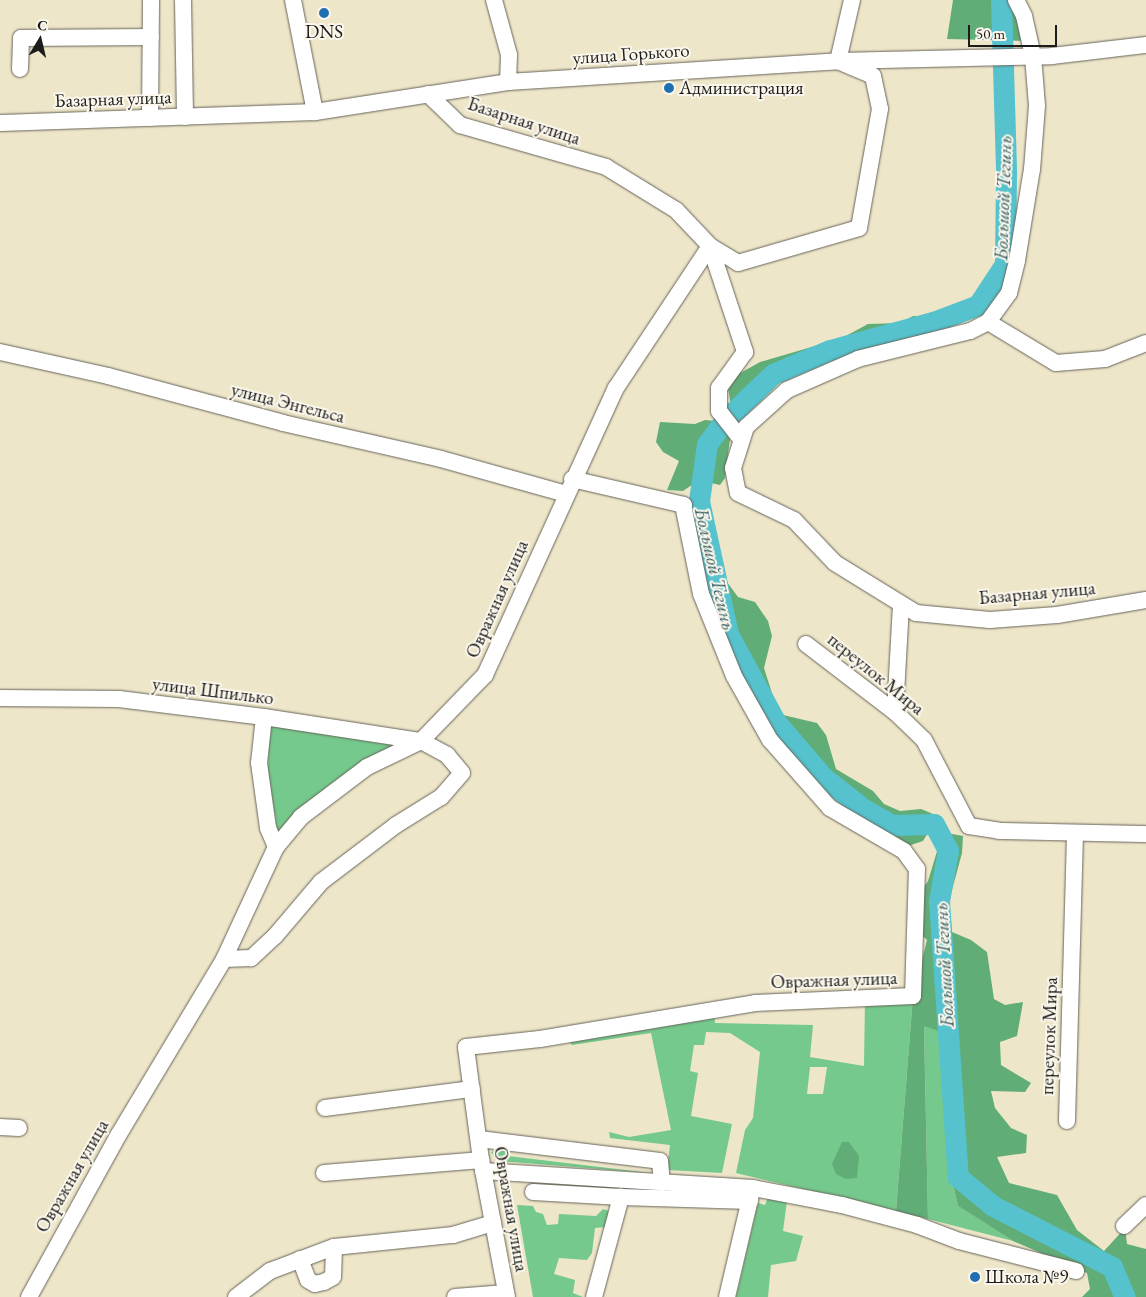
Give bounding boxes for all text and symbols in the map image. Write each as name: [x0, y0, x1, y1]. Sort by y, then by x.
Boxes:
marker: DNS: [318, 7, 330, 19]
north arrow: [15, 15, 65, 65]
scale bar: [971, 15, 1060, 47]
text: С: [36, 16, 49, 35]
place label: DNS: [305, 21, 343, 43]
text: 50 m: [976, 24, 1005, 43]
street label: улица Горького: [572, 39, 690, 69]
place label: Администрация: [679, 77, 804, 99]
marker: Администрация: [663, 82, 675, 94]
street label: Базарная улица: [54, 86, 172, 112]
street label: Базарная улица: [465, 92, 583, 150]
water label: Большой Тегинь: [989, 135, 1017, 261]
street label: улица Энгельса: [229, 378, 347, 428]
water label: Большой Тегинь: [689, 505, 741, 633]
street label: Овражная улица: [461, 536, 533, 662]
street label: Базарная улица: [978, 577, 1096, 609]
street label: переулок Мира: [823, 628, 929, 720]
street label: улица Шпилько: [151, 672, 275, 710]
water label: Большой Тегинь: [929, 902, 959, 1028]
street label: Овражная улица: [770, 966, 898, 994]
street label: переулок Мира: [1036, 977, 1062, 1095]
street label: Овражная улица: [30, 1115, 114, 1237]
street label: Овражная улица: [489, 1145, 533, 1273]
place label: Школа №9: [985, 1266, 1068, 1288]
marker: Школа №9: [969, 1271, 981, 1283]

